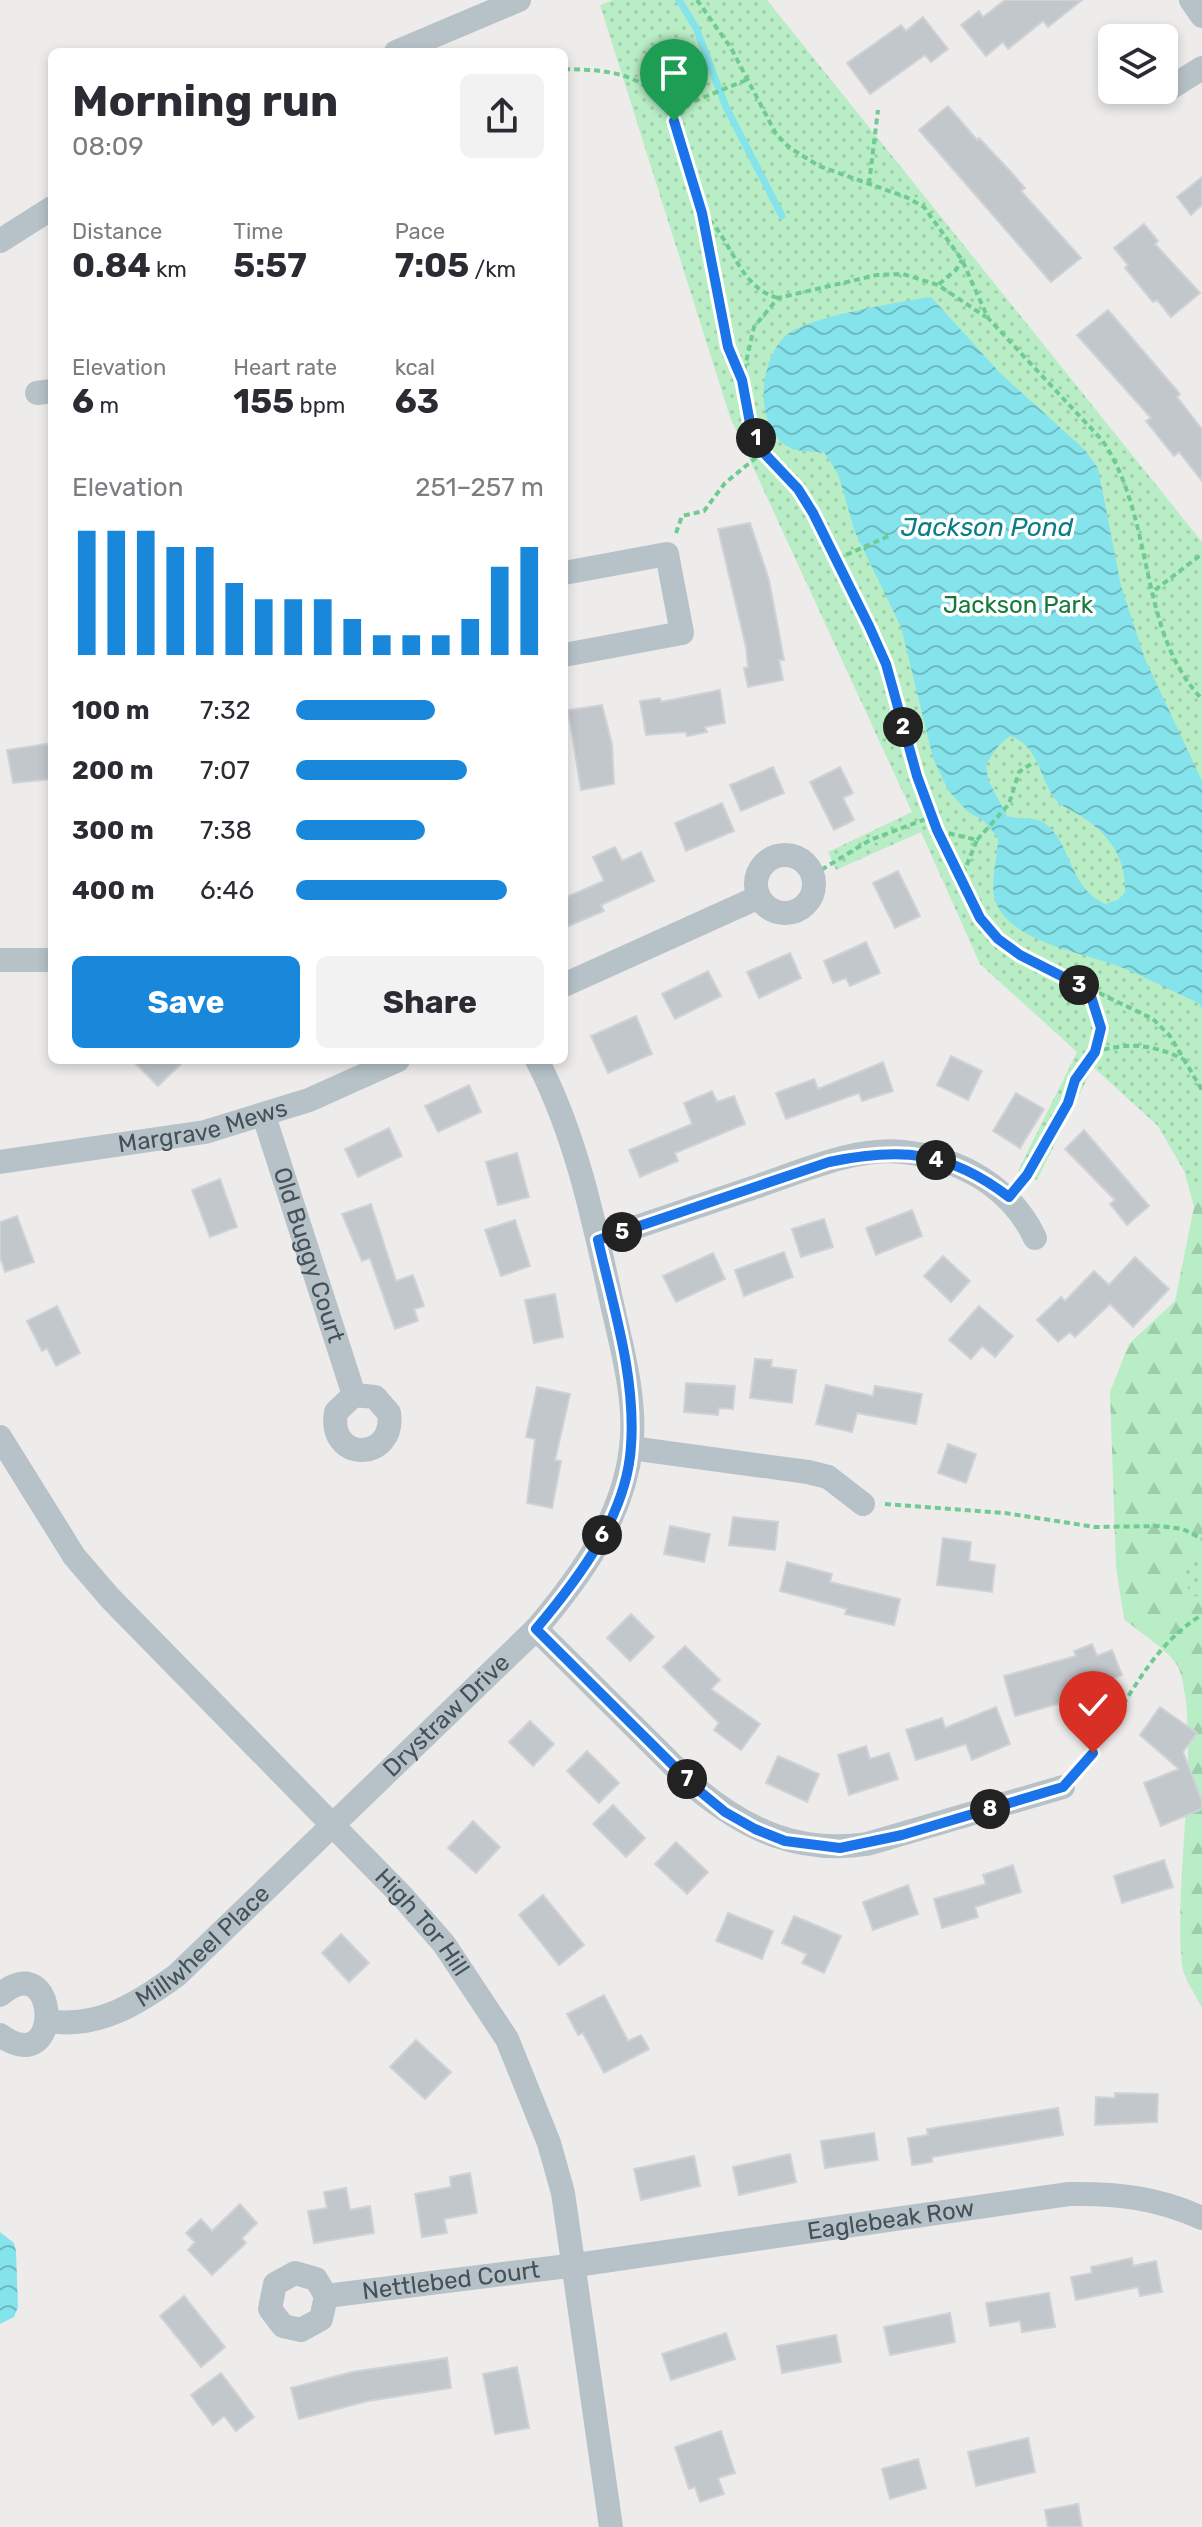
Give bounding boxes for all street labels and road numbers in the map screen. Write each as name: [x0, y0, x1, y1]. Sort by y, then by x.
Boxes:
street label: Margrave Mews: [116, 1094, 291, 1159]
street label: Old Buggy Court: [267, 1164, 350, 1346]
street label: Drystraw Drive: [377, 1648, 515, 1783]
street label: High Tor Hill: [369, 1863, 475, 1981]
street label: Millwheel Place: [131, 1879, 275, 2013]
street label: Eaglebeak Row: [805, 2194, 976, 2246]
street label: Nettlebed Court: [361, 2256, 541, 2305]

